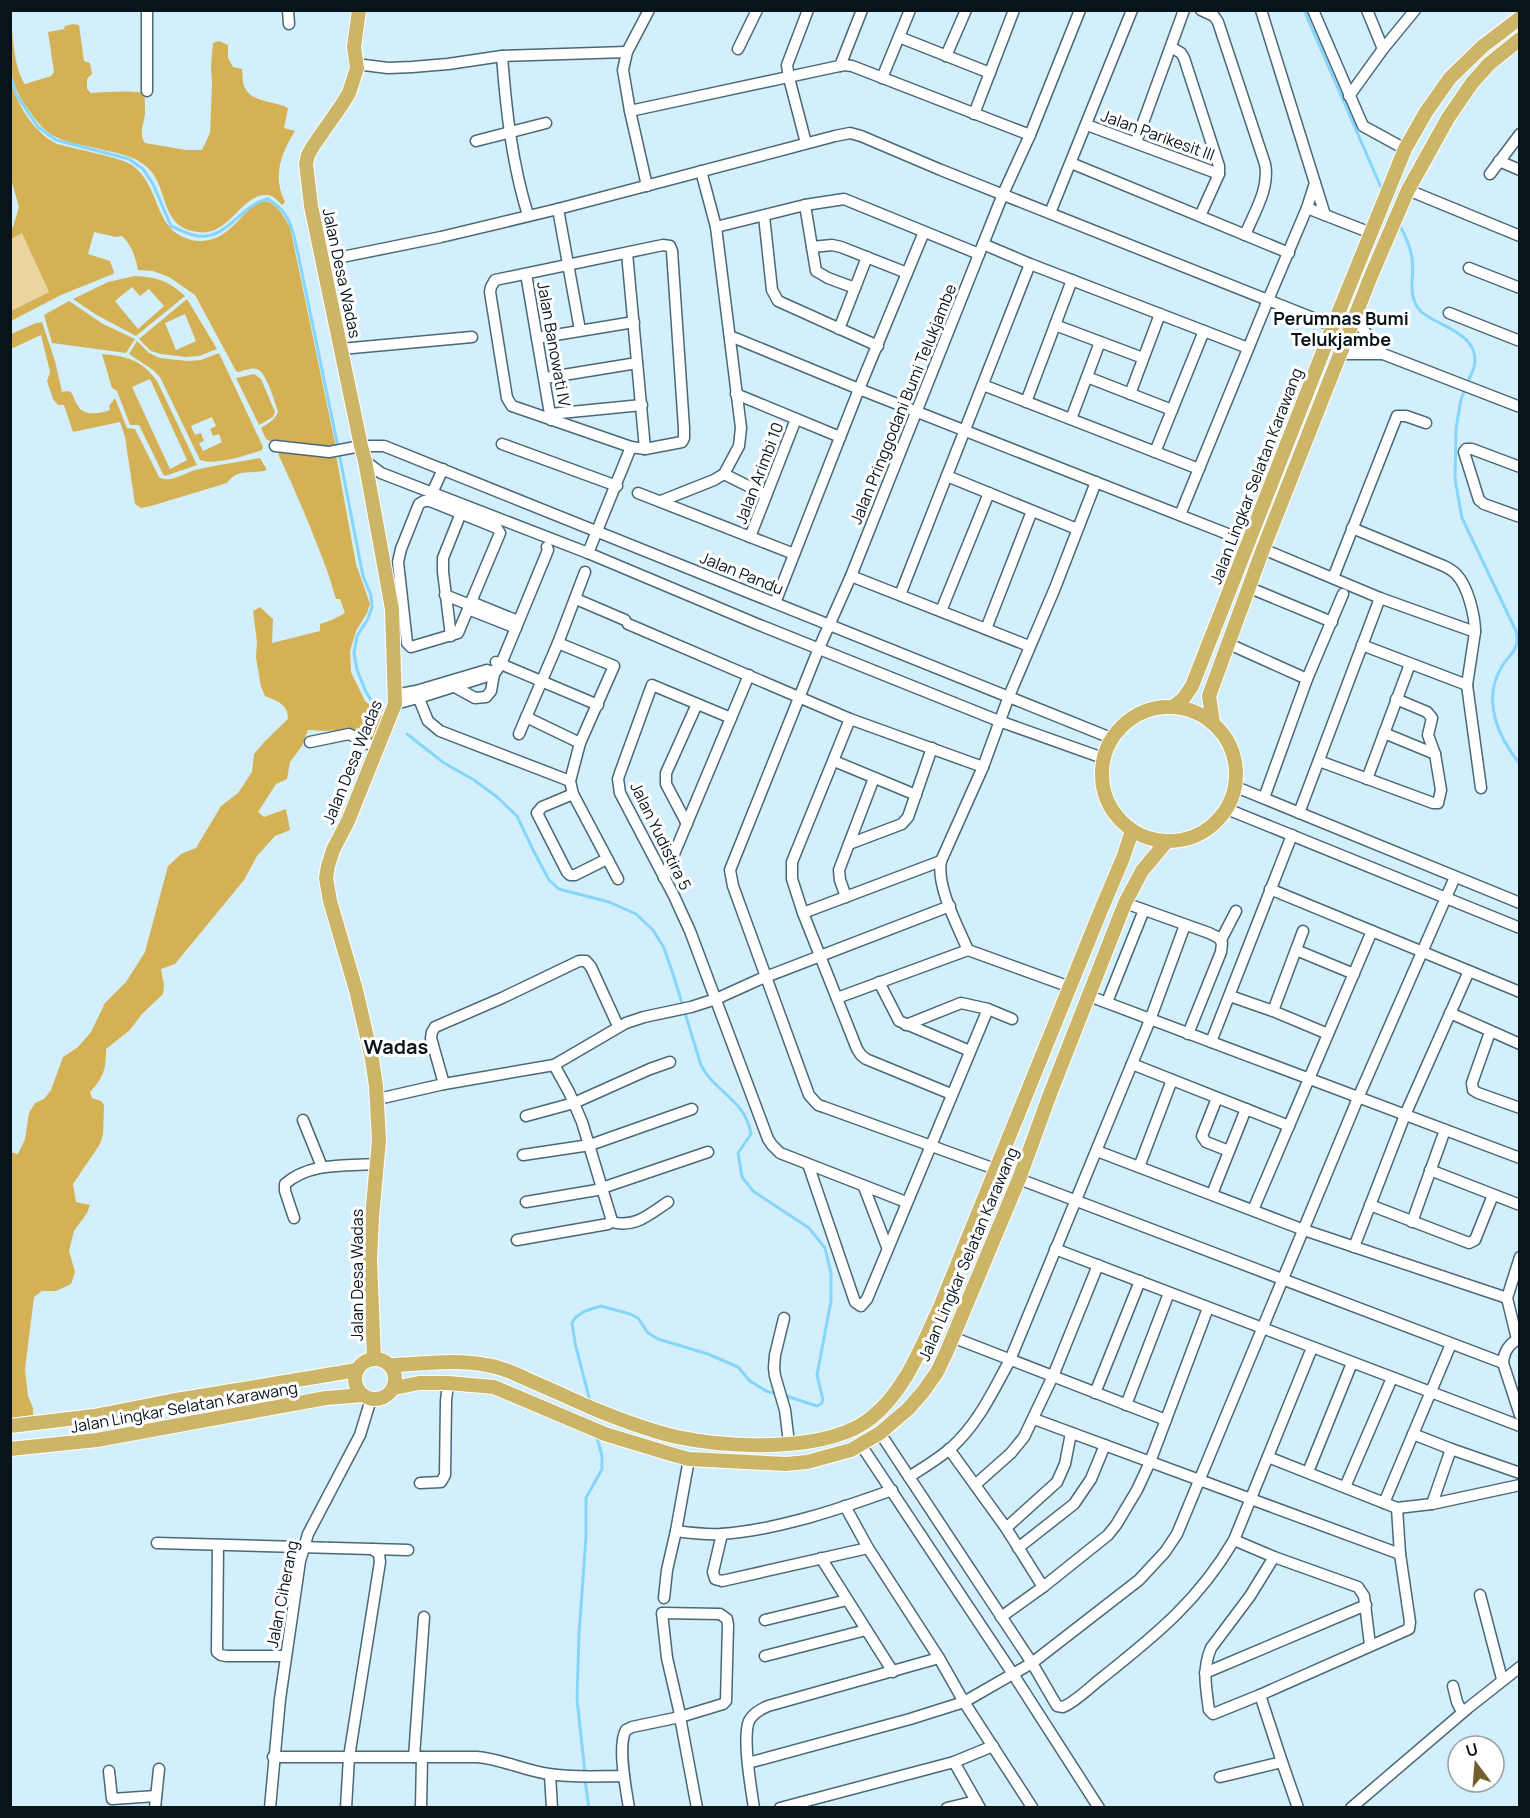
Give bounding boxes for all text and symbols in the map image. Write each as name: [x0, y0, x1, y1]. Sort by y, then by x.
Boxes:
street label: Jalan Parikesit III: [1098, 104, 1218, 166]
street label: Jalan Desa Wadas: [318, 206, 366, 340]
street label: Jalan Banowati IV: [532, 280, 576, 408]
street label: Jalan Pringgodani Bumi Telukjambe: [845, 281, 961, 527]
district label: Perumnas Bumi Telukjambe: [1273, 306, 1409, 351]
street label: Jalan Lingkar Selatan Karawang: [1204, 365, 1308, 587]
street label: Jalan Arimbi 10: [730, 419, 788, 527]
street label: Jalan Pandu: [697, 546, 787, 600]
street label: Jalan Desa Wadas: [317, 697, 387, 827]
street label: Jalan Yudistira 5: [625, 778, 697, 894]
district label: Wadas: [364, 1033, 429, 1060]
street label: Jalan Lingkar Selatan Karawang: [913, 1144, 1023, 1364]
street label: Jalan Desa Wadas: [346, 1209, 368, 1341]
street label: Jalan Lingkar Selatan Karawang: [69, 1376, 299, 1438]
street label: Jalan Ciherang: [261, 1538, 303, 1650]
north arrow: [1446, 1734, 1506, 1794]
text: U: [1463, 1737, 1480, 1762]

